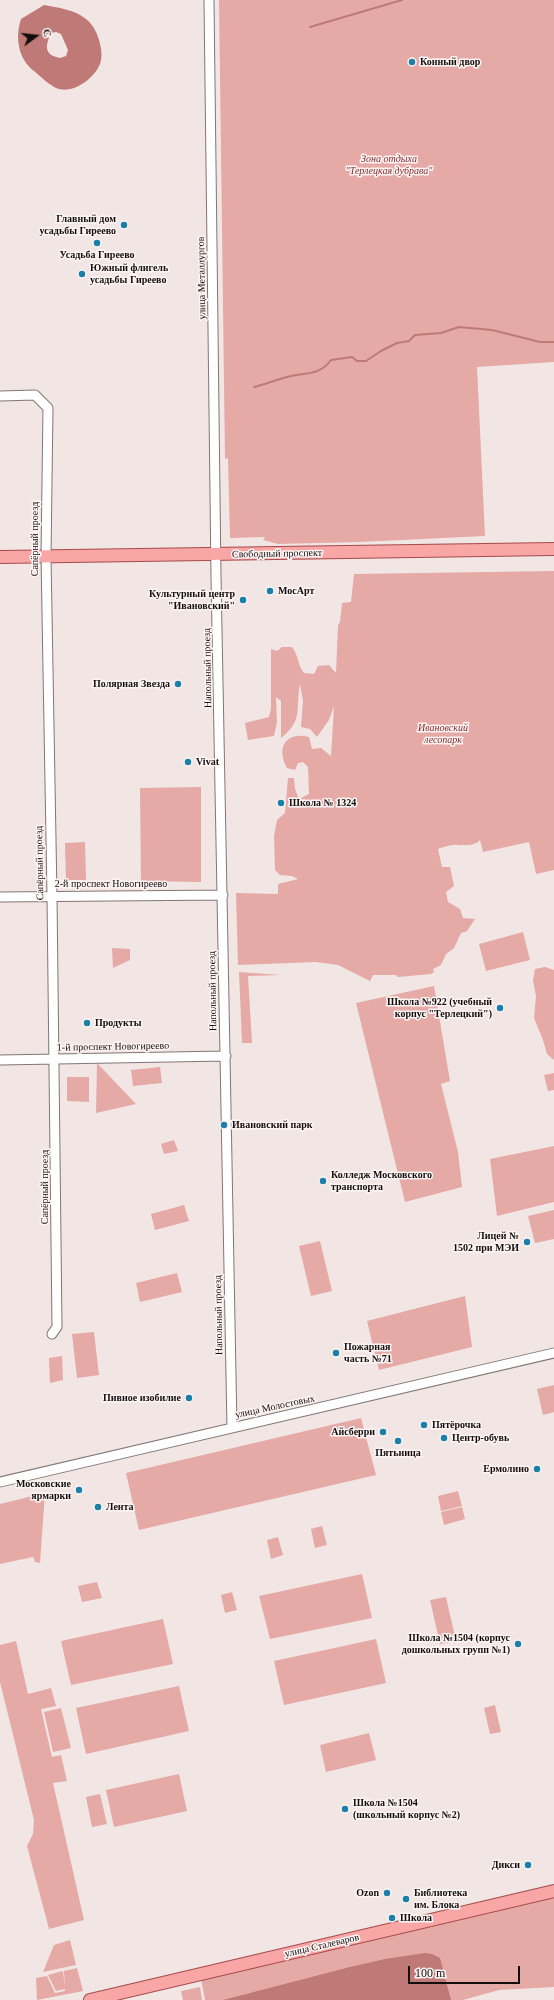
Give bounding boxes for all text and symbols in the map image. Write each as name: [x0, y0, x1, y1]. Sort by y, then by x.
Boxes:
north arrow: [16, 16, 56, 56]
text: С: [41, 27, 54, 38]
place label: Конный двор: [420, 56, 480, 68]
marker: Конный двор: [407, 57, 417, 67]
park label: Зона отдыха "Терлецкая дубрава": [346, 153, 432, 176]
place label: Главный дом усадьбы Гиреево: [40, 213, 116, 236]
marker: Главный дом усадьбы Гиреево: [119, 220, 129, 230]
street label: улица Металлургов: [195, 236, 209, 320]
marker: Усадьба Гиреево: [92, 238, 102, 248]
place label: Усадьба Гиреево: [59, 249, 135, 261]
place label: Южный флигель усадьбы Гиреево: [90, 262, 168, 286]
marker: Южный флигель усадьбы Гиреево: [77, 269, 87, 279]
street label: Сапёрный проезд: [29, 502, 41, 576]
street label: Свободный проспект: [232, 547, 322, 561]
place label: МосАрт: [278, 585, 314, 597]
marker: МосАрт: [265, 586, 275, 596]
place label: Культурный центр "Ивановский": [149, 588, 235, 612]
marker: Культурный центр "Ивановский": [238, 595, 248, 605]
street label: Напольный проезд: [201, 628, 215, 708]
place label: Полярная Звезда: [93, 678, 170, 690]
marker: Полярная Звезда: [173, 679, 183, 689]
park label: Ивановский лесопарк: [418, 722, 468, 746]
place label: Vivat: [196, 756, 219, 768]
marker: Vivat: [183, 757, 193, 767]
place label: Школа № 1324: [289, 797, 356, 809]
marker: Школа № 1324: [276, 798, 286, 808]
street label: Сапёрный проезд: [33, 826, 47, 900]
street label: 2-й проспект Новогиреево: [55, 878, 167, 890]
street label: Напольный проезд: [206, 951, 220, 1031]
place label: Школа №922 (учебный корпус "Терлецкий"): [387, 996, 492, 1020]
marker: Школа №922 (учебный корпус "Терлецкий"): [495, 1003, 505, 1013]
place label: Продукты: [95, 1017, 142, 1029]
marker: Продукты: [82, 1018, 92, 1028]
street label: 1-й проспект Новогиреево: [57, 1040, 169, 1054]
place label: Ивановский парк: [232, 1119, 313, 1131]
marker: Ивановский парк: [219, 1120, 229, 1130]
street label: Сапёрный проезд: [39, 1150, 51, 1224]
place label: Колледж Московского транспорта: [331, 1169, 432, 1192]
marker: Колледж Московского транспорта: [318, 1176, 328, 1186]
place label: Лицей № 1502 при МЭИ: [453, 1230, 519, 1254]
marker: Лицей № 1502 при МЭИ: [522, 1237, 532, 1247]
street label: Напольный проезд: [212, 1275, 226, 1355]
place label: Пожарная часть №71: [344, 1341, 392, 1364]
marker: Пожарная часть №71: [331, 1348, 341, 1358]
place label: Пивное изобилие: [103, 1392, 181, 1404]
marker: Пивное изобилие: [184, 1393, 194, 1403]
street label: улица Молостовых: [234, 1393, 316, 1421]
place label: Пятёрочка: [432, 1419, 481, 1431]
marker: Пятёрочка: [419, 1420, 429, 1430]
place label: Айсберри: [331, 1426, 375, 1438]
marker: Айсберри: [378, 1427, 388, 1437]
place label: Центр-обувь: [452, 1432, 509, 1444]
marker: Центр-обувь: [439, 1433, 449, 1443]
marker: Пятьница: [393, 1436, 403, 1446]
place label: Пятьница: [375, 1447, 421, 1459]
place label: Ермолино: [483, 1463, 529, 1475]
marker: Ермолино: [532, 1464, 542, 1474]
place label: Московские ярмарки: [16, 1478, 71, 1502]
marker: Московские ярмарки: [74, 1485, 84, 1495]
place label: Лента: [106, 1501, 134, 1513]
marker: Лента: [93, 1502, 103, 1512]
place label: Школа №1504 (корпус дошкольных групп №1): [402, 1632, 510, 1656]
marker: Школа №1504 (корпус дошкольных групп №1): [513, 1639, 523, 1649]
place label: Школа №1504 (школьный корпус №2): [353, 1797, 460, 1820]
marker: Школа №1504 (школьный корпус №2): [340, 1804, 350, 1814]
place label: Дикси: [492, 1859, 520, 1871]
marker: Дикси: [523, 1860, 533, 1870]
place label: Ozon: [356, 1887, 379, 1899]
place label: Библиотека им. Блока: [414, 1887, 467, 1910]
marker: Ozon: [382, 1888, 392, 1898]
marker: Библиотека им. Блока: [401, 1894, 411, 1904]
place label: Школа: [400, 1912, 432, 1924]
marker: Школа: [387, 1913, 397, 1923]
street label: улица Сталеваров: [284, 1932, 360, 1960]
scale bar: [410, 1958, 522, 1984]
text: 100 m: [415, 1966, 445, 1980]

